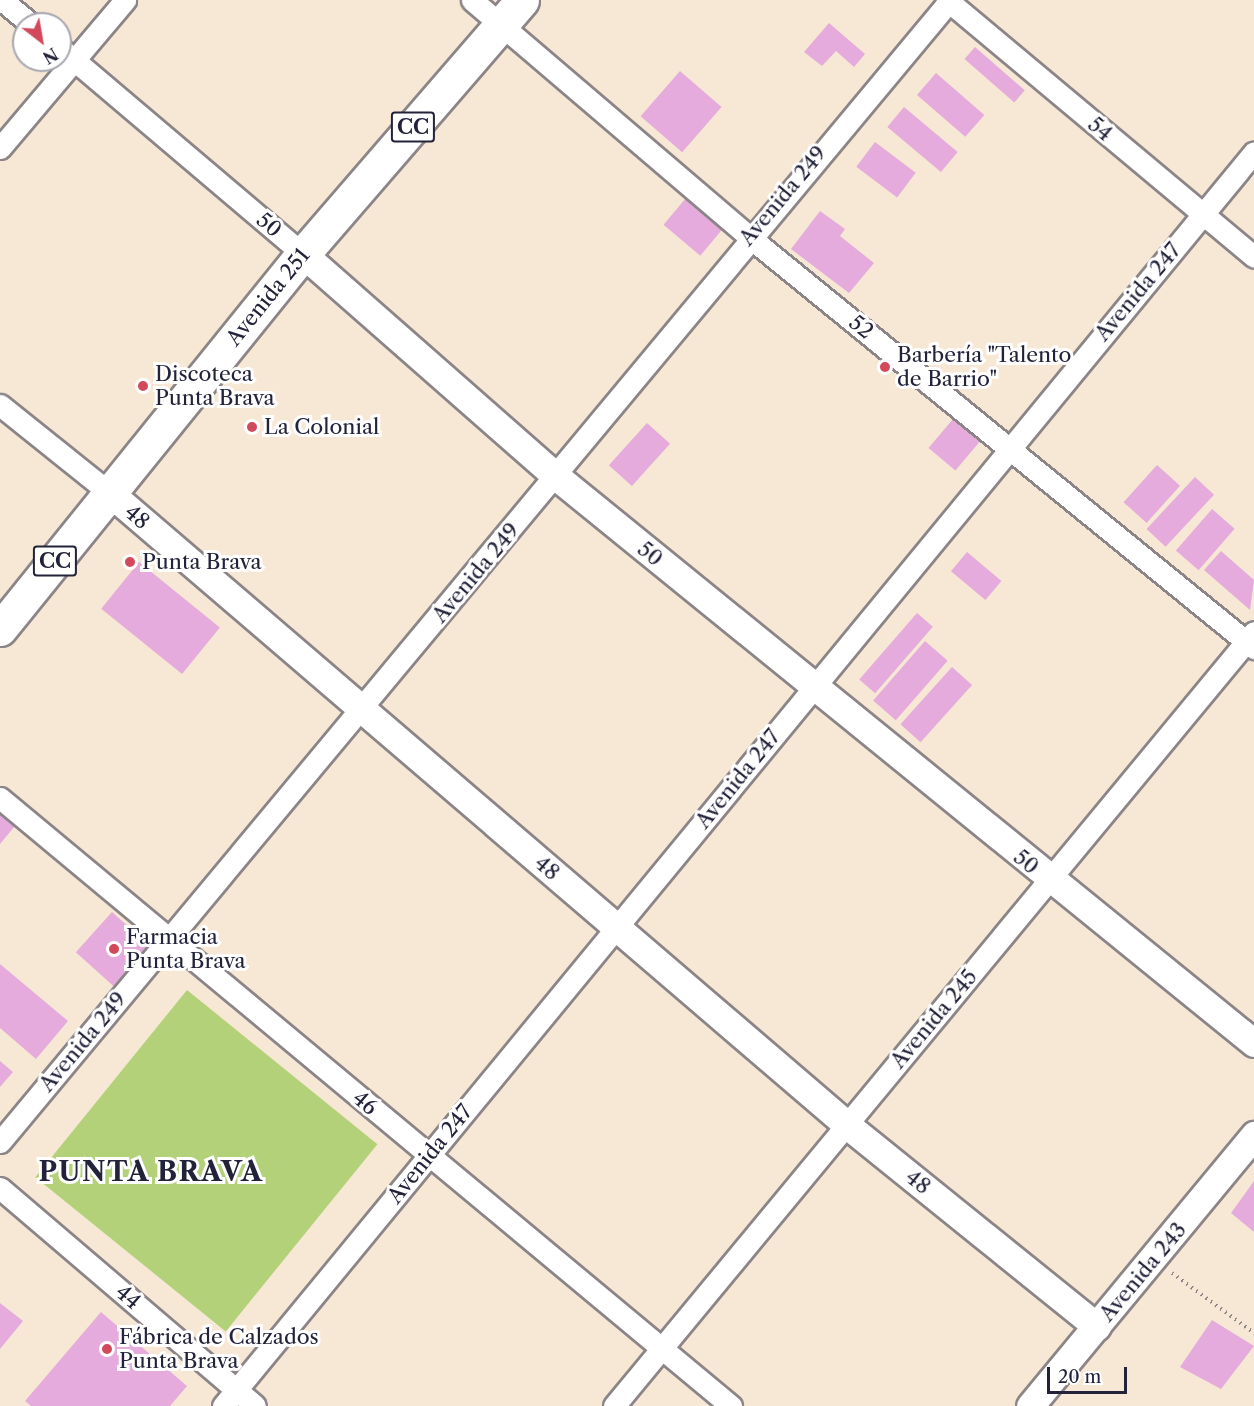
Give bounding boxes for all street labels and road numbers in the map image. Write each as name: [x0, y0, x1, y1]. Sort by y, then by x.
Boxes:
road number: CC: [390, 110, 436, 144]
street label: 54: [1083, 112, 1117, 146]
street label: Avenida 249: [734, 141, 832, 251]
street label: 50: [251, 207, 287, 243]
street label: Avenida 247: [1090, 238, 1186, 346]
street label: Avenida 251: [221, 243, 315, 351]
street label: 52: [844, 310, 878, 344]
street label: 48: [119, 499, 155, 535]
street label: Avenida 249: [427, 518, 525, 628]
street label: 50: [632, 536, 668, 572]
road number: CC: [32, 544, 78, 578]
street label: Avenida 247: [690, 724, 786, 834]
street label: 50: [1008, 844, 1044, 880]
street label: 48: [529, 850, 565, 886]
street label: Avenida 245: [885, 964, 983, 1074]
street label: Avenida 249: [34, 987, 132, 1097]
street label: 46: [348, 1085, 382, 1121]
street label: Avenida 247: [382, 1099, 478, 1209]
street label: 48: [901, 1164, 935, 1200]
street label: Avenida 243: [1094, 1217, 1192, 1327]
street label: 44: [111, 1280, 145, 1314]

